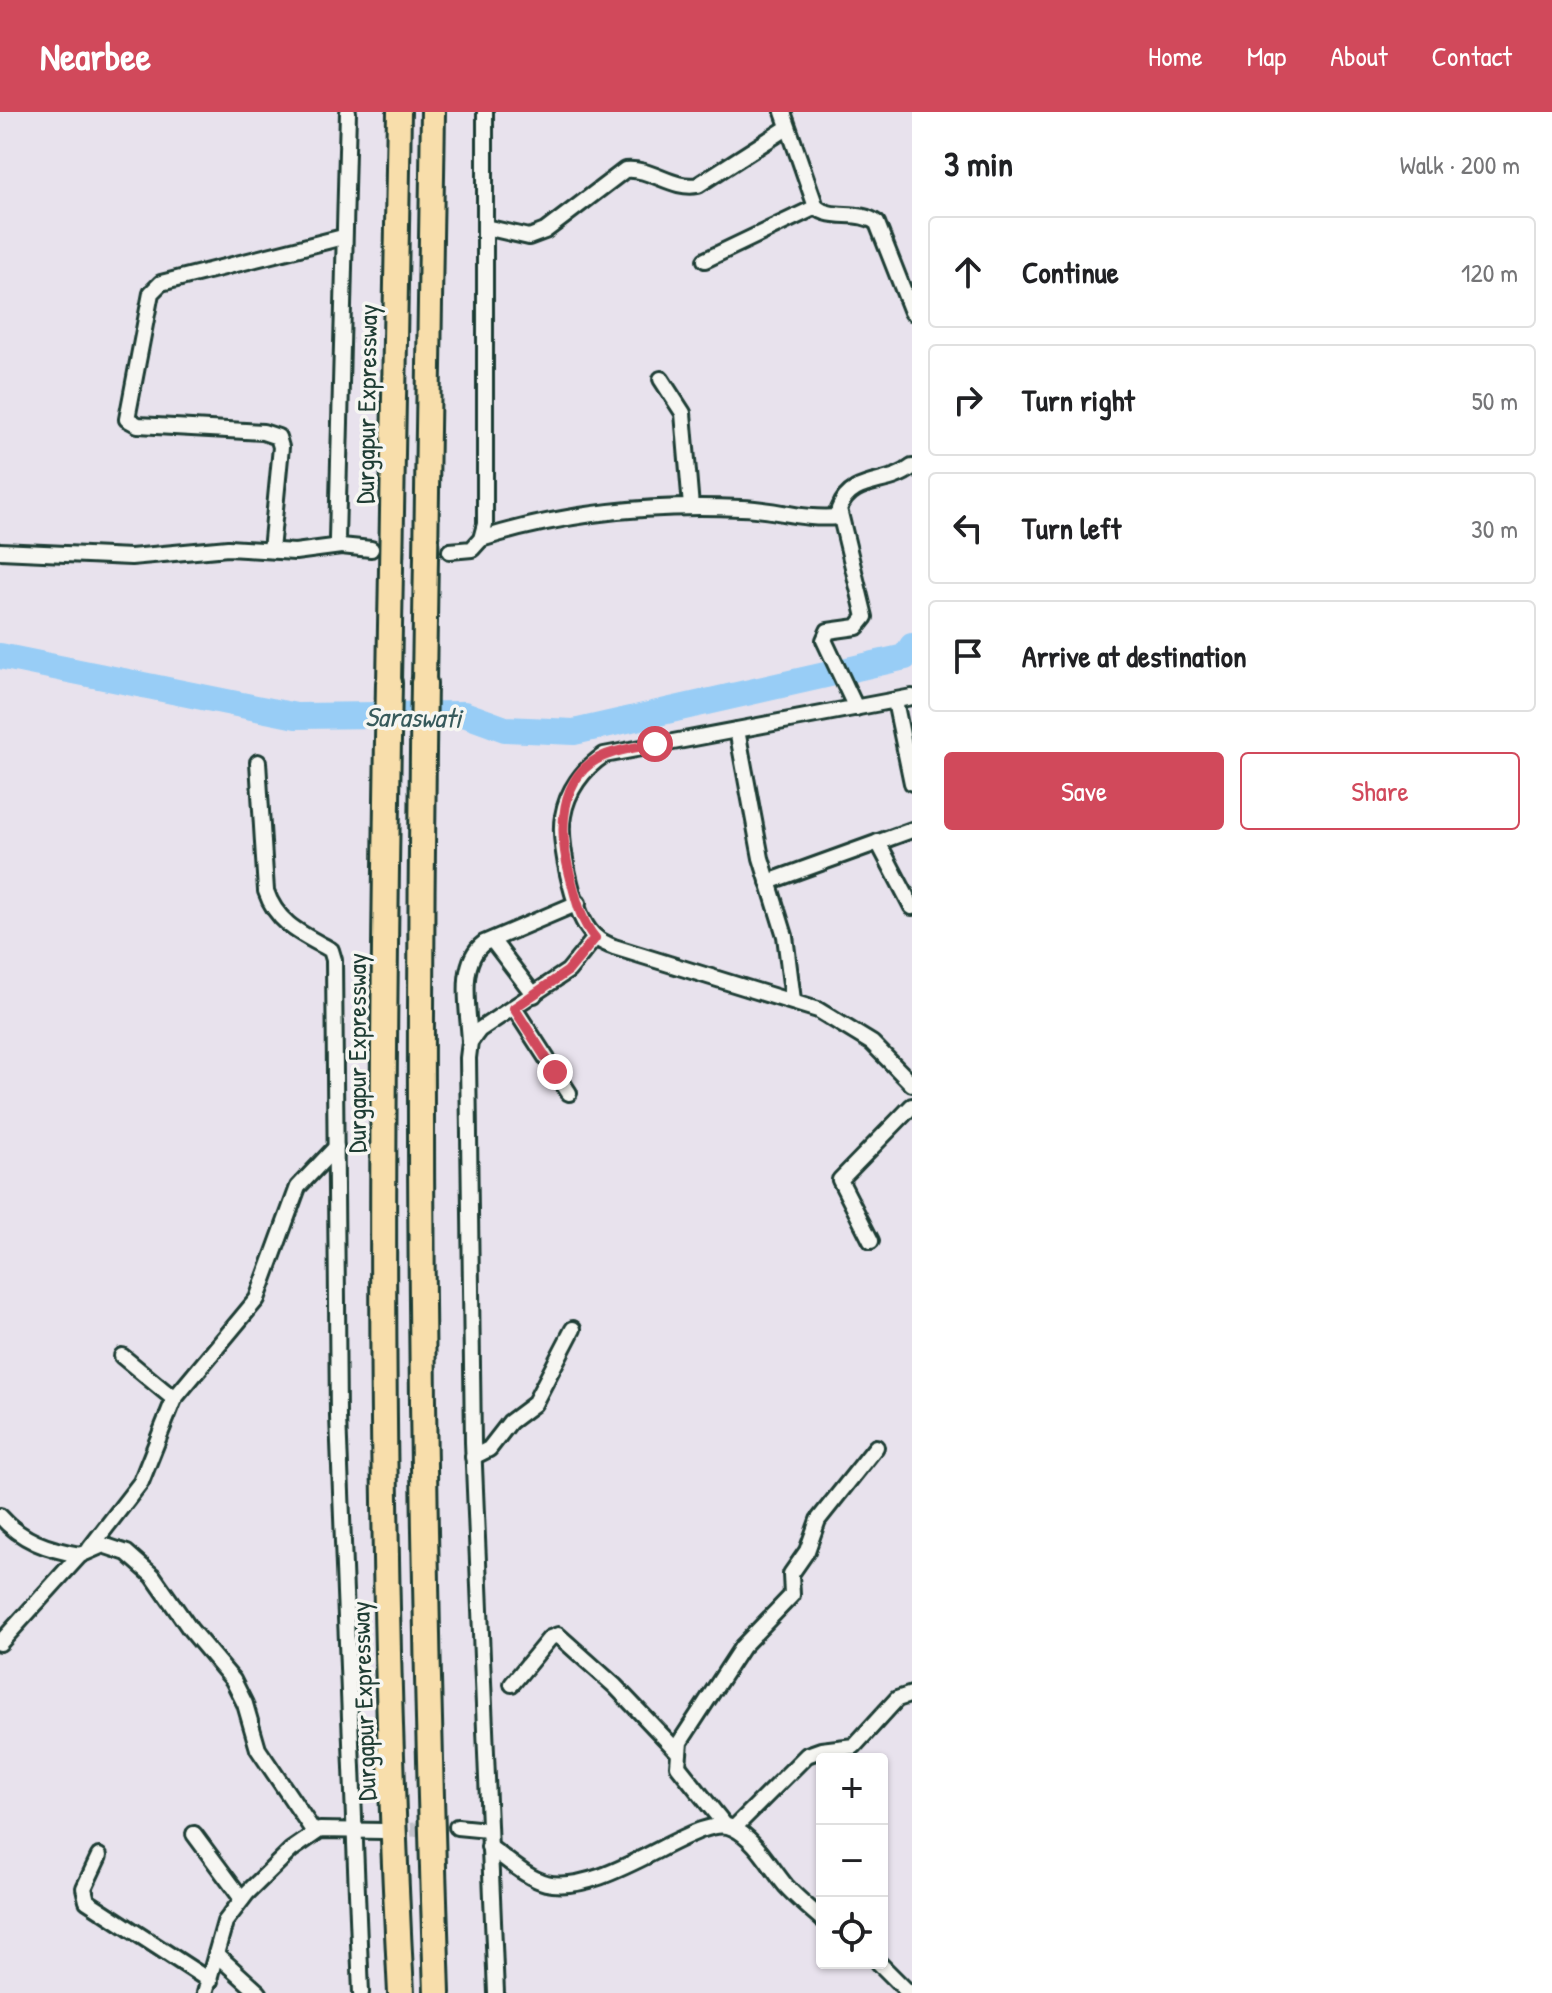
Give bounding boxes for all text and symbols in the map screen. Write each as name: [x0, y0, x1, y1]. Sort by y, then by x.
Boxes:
text: Nearbee: [40, 30, 151, 82]
text: Home: [1148, 37, 1203, 75]
text: Map: [1247, 37, 1286, 75]
text: About: [1330, 37, 1388, 75]
text: Contact: [1432, 37, 1512, 75]
text: 3 min: [944, 141, 1013, 187]
text: Walk · 200 m: [1400, 147, 1520, 182]
icon: ahead: [946, 250, 990, 294]
text: Continue: [1022, 252, 1119, 292]
text: 120 m: [1461, 255, 1518, 290]
street label: Durgapur Expressway: [347, 304, 385, 504]
icon: right: [946, 378, 990, 422]
text: Turn right: [1022, 380, 1135, 420]
text: 50 m: [1472, 383, 1518, 418]
icon: left: [946, 506, 990, 550]
text: Turn left: [1022, 508, 1121, 548]
text: 30 m: [1471, 511, 1518, 546]
icon: arrive: [946, 634, 990, 678]
text: Arrive at destination: [1022, 636, 1247, 676]
water label: Saraswati: [365, 697, 464, 737]
route start: [637, 726, 673, 762]
button: Save: [944, 752, 1224, 830]
button: Share: [1240, 752, 1520, 830]
street label: Durgapur Expressway: [339, 953, 374, 1153]
route end: [537, 1054, 573, 1090]
street label: Durgapur Expressway: [342, 1600, 384, 1802]
map controls: [816, 1753, 888, 1969]
button: +: [816, 1753, 888, 1825]
button: −: [816, 1825, 888, 1897]
button: locate: [816, 1897, 888, 1969]

